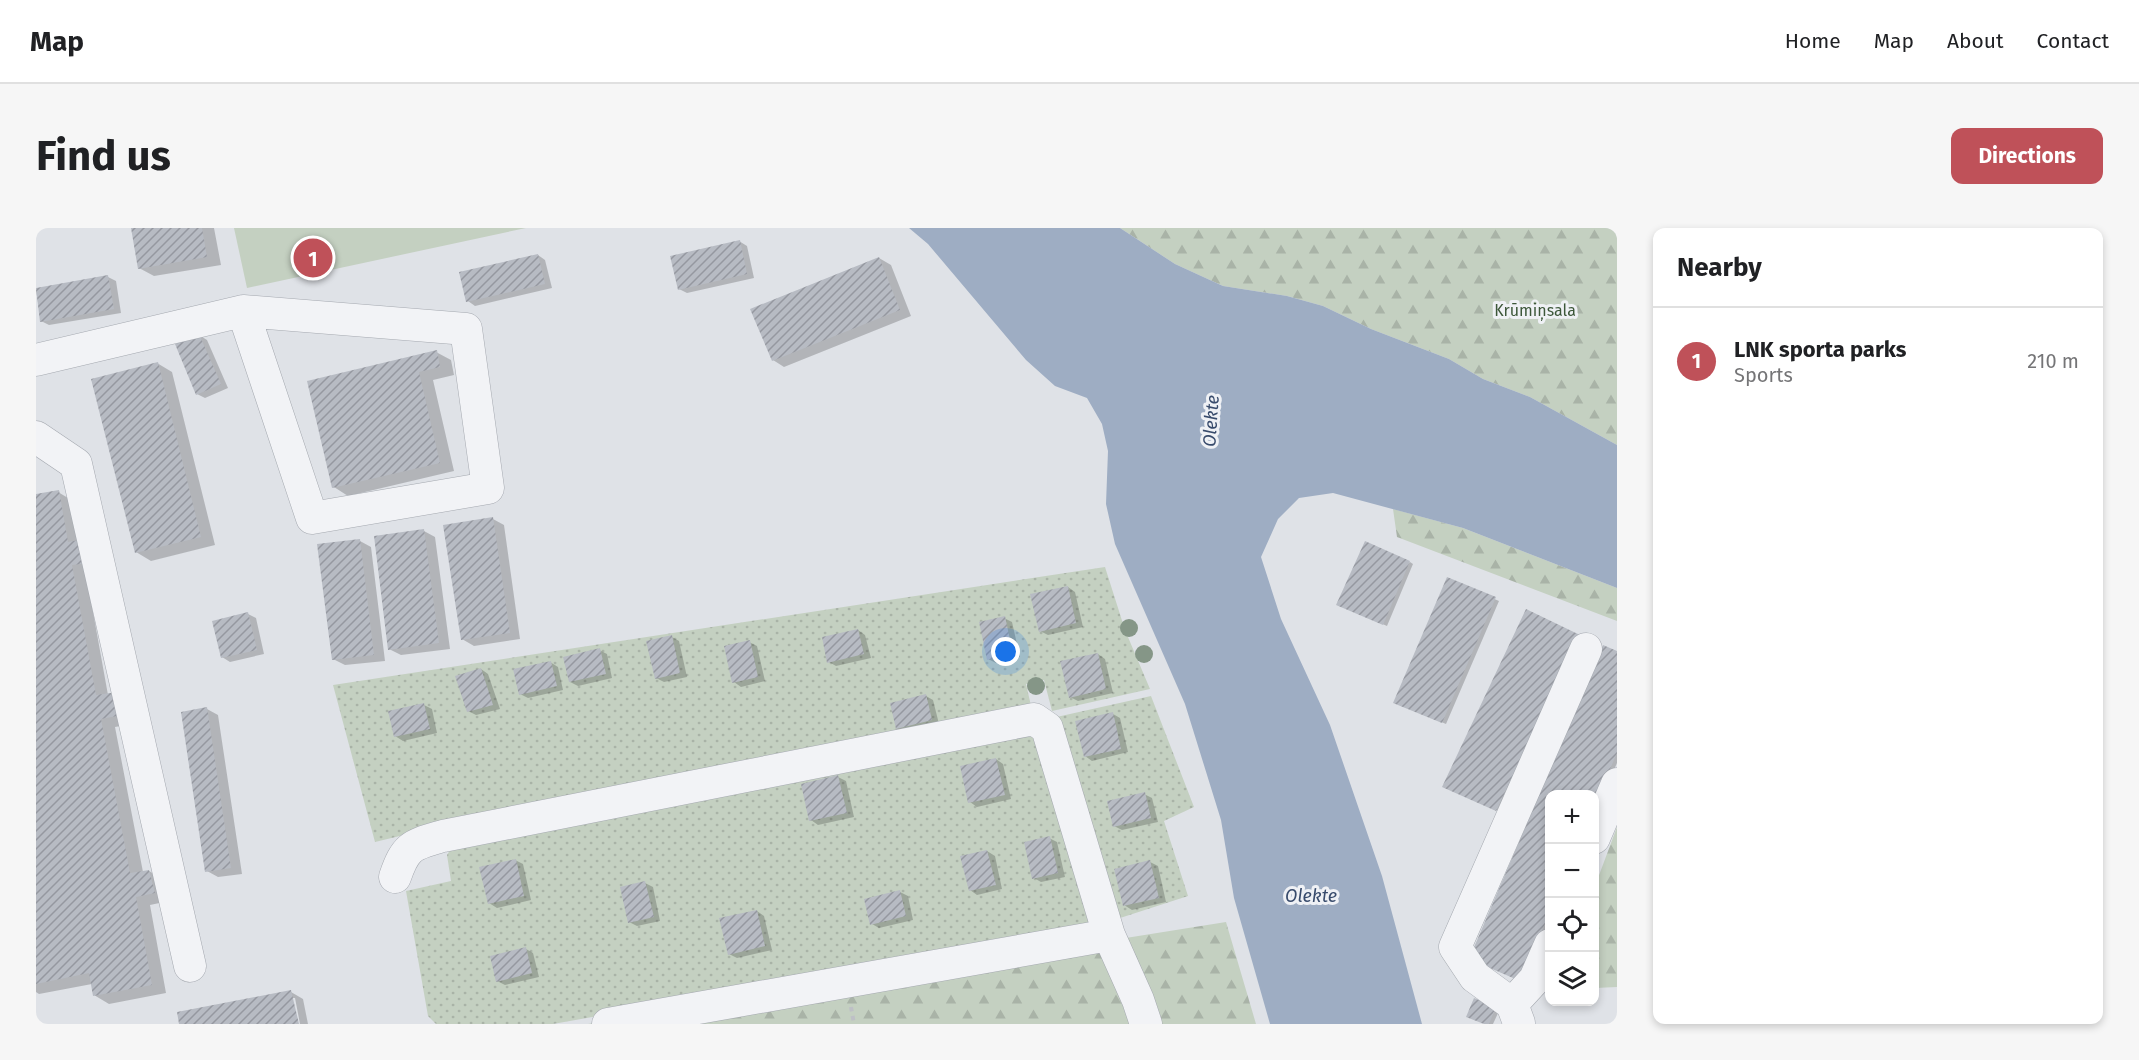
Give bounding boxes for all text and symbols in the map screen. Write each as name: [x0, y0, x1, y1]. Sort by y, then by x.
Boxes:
text: Map: [30, 25, 84, 58]
text: Home: [1785, 28, 1841, 54]
text: Map: [1874, 28, 1914, 54]
text: About: [1947, 28, 2004, 54]
text: Contact: [2037, 28, 2109, 54]
button: Directions: [1951, 128, 2103, 184]
text: Find us: [36, 131, 171, 181]
pin: 1: [294, 236, 332, 280]
text: Nearby: [1677, 252, 1762, 283]
park label: Krūmiņsala: [1494, 301, 1576, 321]
text: LNK sporta parks: [1734, 336, 1906, 363]
text: 1: [1692, 349, 1701, 373]
text: 210 m: [2027, 349, 2079, 373]
text: Sports: [1734, 363, 1793, 387]
water label: Olekte: [1198, 394, 1224, 448]
your location: [991, 637, 1020, 666]
map controls: [1545, 790, 1599, 1006]
button: +: [1545, 790, 1599, 844]
button: −: [1545, 844, 1599, 898]
water label: Olekte: [1285, 885, 1337, 907]
button: locate: [1545, 898, 1599, 952]
button: layers: [1545, 952, 1599, 1006]

